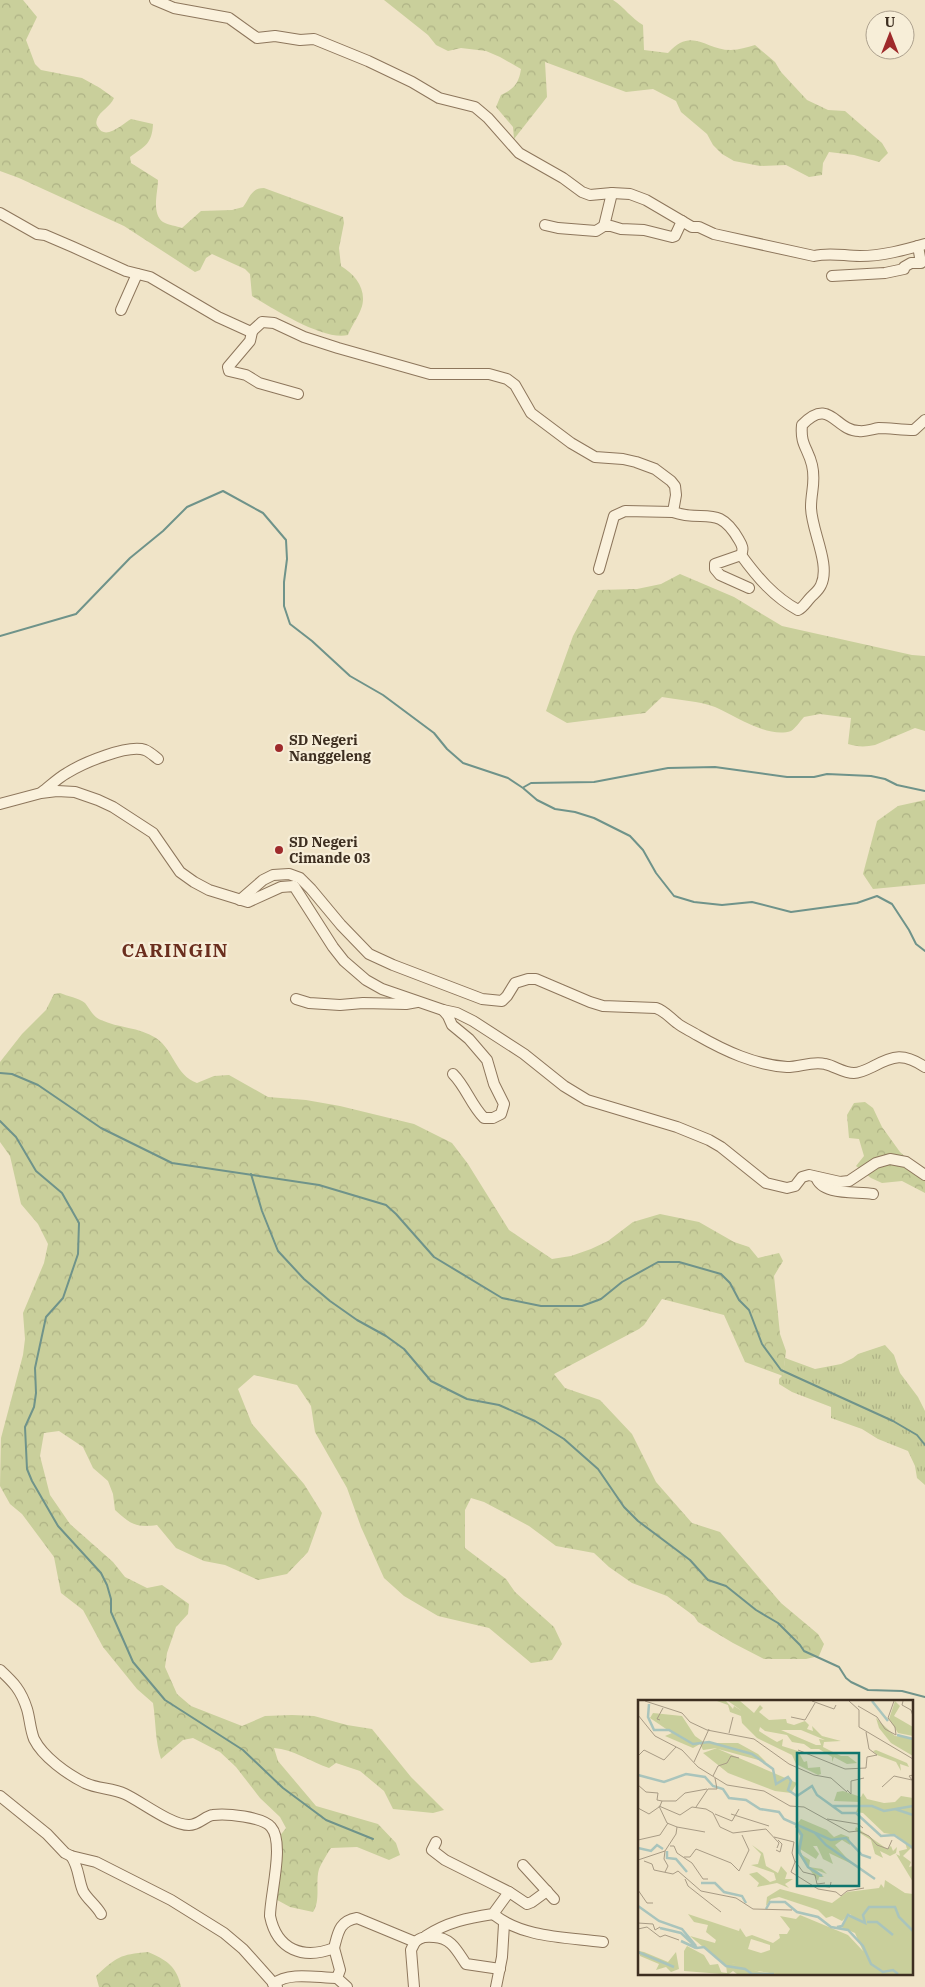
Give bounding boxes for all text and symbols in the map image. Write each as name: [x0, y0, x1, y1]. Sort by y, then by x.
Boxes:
north arrow: [865, 10, 915, 60]
text: U: [885, 13, 896, 31]
place label: SD Negeri Nanggeleng: [289, 731, 372, 765]
marker: SD Negeri Nanggeleng: [273, 742, 285, 754]
place label: SD Negeri Cimande 03: [289, 833, 371, 867]
marker: SD Negeri Cimande 03: [273, 844, 285, 856]
district label: CARINGIN: [122, 938, 228, 962]
inset map: [638, 1700, 912, 1974]

